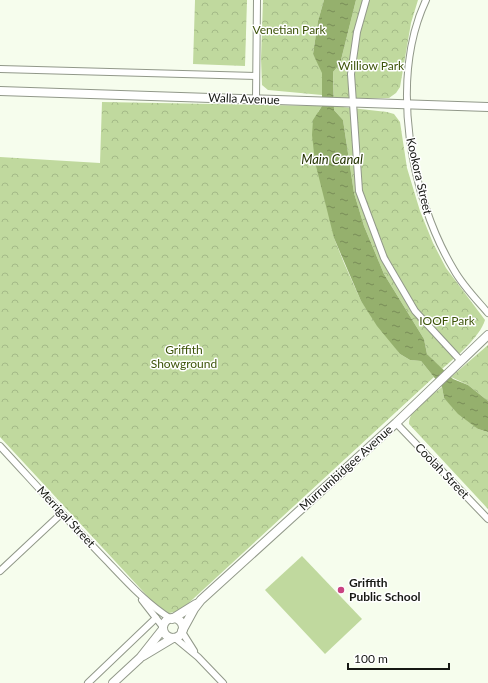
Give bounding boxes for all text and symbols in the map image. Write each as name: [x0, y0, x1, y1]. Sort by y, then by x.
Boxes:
park label: Venetian Park: [252, 22, 326, 37]
park label: Williow Park: [338, 58, 405, 73]
street label: Walla Avenue: [208, 90, 280, 107]
street label: Kookora Street: [403, 136, 436, 217]
water label: Main Canal: [301, 151, 363, 167]
park label: IOOF Park: [419, 313, 476, 328]
park label: Griffith Showground: [151, 342, 217, 371]
street label: Murrumbidgee Avenue: [296, 422, 395, 514]
street label: Coolah Street: [412, 440, 473, 502]
street label: Merrigal Street: [34, 483, 99, 551]
place label: Griffith Public School: [349, 575, 421, 604]
marker: Griffith Public School: [336, 585, 346, 595]
scale bar: [348, 645, 449, 671]
text: 100 m: [354, 651, 388, 666]

